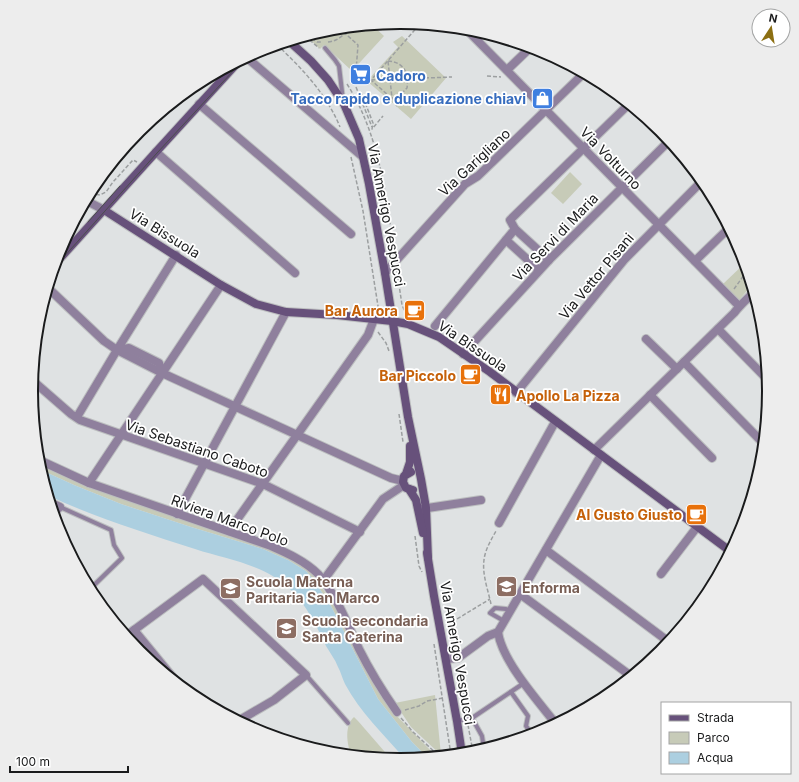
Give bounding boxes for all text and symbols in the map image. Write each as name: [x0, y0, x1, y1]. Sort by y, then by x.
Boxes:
north arrow: [751, 8, 791, 48]
text: N: [768, 10, 779, 26]
supermarket icon: Cadoro: [348, 62, 374, 88]
place label: Cadoro: [376, 67, 426, 84]
shop icon: Tacco rapido e duplicazione chiavi: [529, 85, 555, 111]
place label: Tacco rapido e duplicazione chiavi: [290, 90, 526, 107]
street label: Via Volturno: [577, 123, 645, 193]
street label: Via Garigliano: [435, 124, 513, 200]
street label: Via Amerigo Vespucci: [365, 142, 409, 288]
street label: Via Servi di Maria: [509, 189, 601, 285]
street label: Via Bissuola: [127, 205, 203, 261]
street label: Via Vettor Pisani: [555, 229, 637, 323]
cafe icon: Bar Aurora: [401, 297, 427, 323]
place label: Bar Aurora: [325, 302, 398, 319]
street label: Via Bissuola: [435, 317, 511, 375]
cafe icon: Bar Piccolo: [458, 362, 484, 388]
place label: Bar Piccolo: [379, 367, 456, 384]
restaurant icon: Apollo La Pizza: [488, 382, 514, 408]
place label: Apollo La Pizza: [516, 387, 620, 404]
street label: Via Sebastiano Caboto: [123, 415, 271, 481]
street label: Riviera Marco Polo: [169, 491, 291, 549]
cafe icon: Al Gusto Giusto: [684, 501, 710, 527]
place label: Al Gusto Giusto: [576, 506, 682, 523]
place label: Scuola Materna Paritaria San Marco: [246, 573, 380, 606]
school or university icon: Enforma: [493, 574, 519, 600]
school or university icon: Scuola Materna Paritaria San Marco: [218, 576, 244, 602]
place label: Enforma: [522, 579, 580, 596]
street label: Via Amerigo Vespucci: [437, 580, 479, 726]
place label: Scuola secondaria Santa Caterina: [302, 612, 428, 645]
school or university icon: Scuola secondaria Santa Caterina: [273, 615, 299, 641]
legend: [661, 702, 791, 774]
text: Strada: [697, 710, 734, 725]
text: Parco: [697, 730, 730, 745]
scale bar: [10, 748, 128, 774]
text: Acqua: [697, 750, 733, 765]
text: 100 m: [16, 754, 50, 769]

